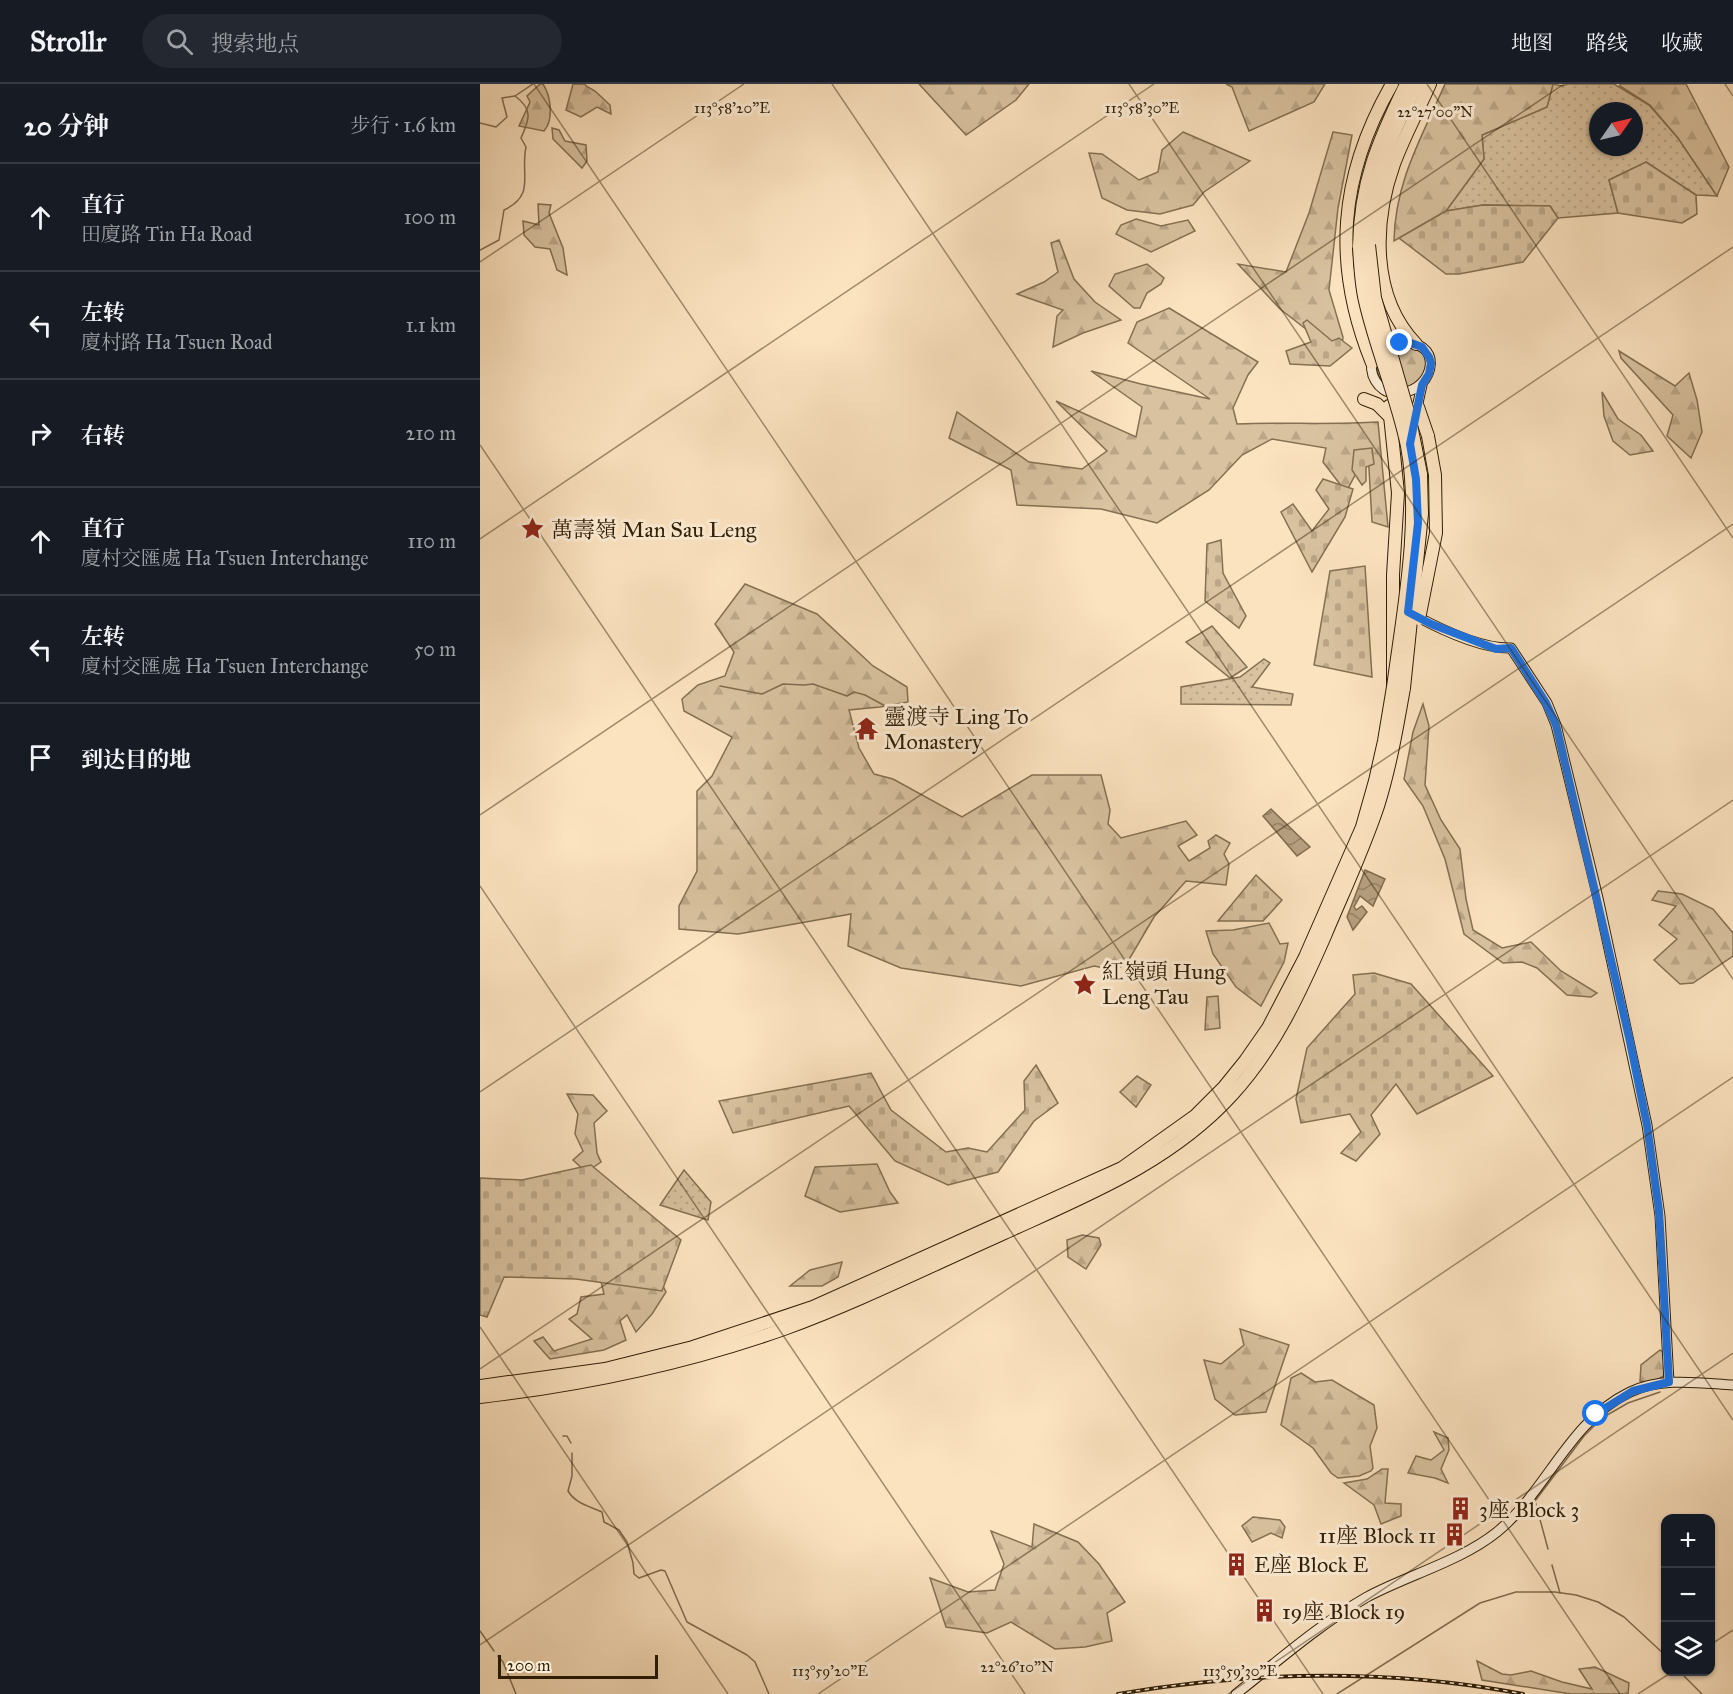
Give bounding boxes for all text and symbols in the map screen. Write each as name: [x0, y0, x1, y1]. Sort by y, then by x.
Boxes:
search box: [142, 14, 562, 68]
text: Strollr: [30, 24, 106, 59]
icon: search: [163, 25, 196, 58]
text: 搜索地点: [211, 30, 299, 57]
text: 地图: [1511, 30, 1553, 56]
text: 路线: [1586, 30, 1628, 56]
text: 收藏: [1661, 30, 1703, 56]
text: 113°58'20"E: [694, 99, 770, 117]
text: 113°58'30"E: [1105, 99, 1179, 117]
north arrow: [1589, 102, 1643, 156]
text: 22°27'00"N: [1397, 103, 1473, 121]
text: 20 分钟: [24, 110, 110, 142]
text: 步行 · 1.6 km: [350, 113, 456, 137]
text: 直行: [81, 191, 125, 218]
icon: ahead: [24, 201, 57, 234]
text: 100 m: [404, 205, 456, 229]
text: 田廈路 Tin Ha Road: [81, 222, 252, 246]
text: 左转: [81, 299, 125, 326]
icon: left: [24, 309, 57, 342]
text: 1.1 km: [406, 313, 456, 337]
route end: [1386, 329, 1412, 355]
text: 廈村路 Ha Tsuen Road: [81, 330, 273, 354]
icon: right: [24, 417, 57, 450]
text: 210 m: [406, 421, 456, 445]
text: 右转: [81, 422, 125, 449]
text: 直行: [81, 515, 125, 542]
place icon: 萬壽嶺 Man Sau Leng: [520, 516, 546, 542]
place label: 萬壽嶺 Man Sau Leng: [551, 516, 757, 543]
icon: ahead: [24, 525, 57, 558]
text: 110 m: [408, 529, 456, 553]
text: 廈村交匯處 Ha Tsuen Interchange: [81, 546, 369, 570]
text: 左转: [81, 623, 125, 650]
icon: left: [24, 633, 57, 666]
text: 50 m: [414, 637, 456, 661]
text: 廈村交匯處 Ha Tsuen Interchange: [81, 654, 369, 678]
place label: 靈渡寺 Ling To Monastery: [884, 703, 1028, 755]
temple icon: 靈渡寺 Ling To Monastery: [853, 716, 879, 742]
icon: arrive: [24, 741, 57, 774]
text: 到达目的地: [81, 746, 191, 773]
place label: 紅嶺頭 Hung Leng Tau: [1102, 958, 1226, 1010]
place icon: 紅嶺頭 Hung Leng Tau: [1071, 971, 1097, 997]
route start: [1582, 1400, 1608, 1426]
building icon: 3座 Block 3: [1448, 1496, 1474, 1522]
place label: 3座 Block 3: [1479, 1496, 1579, 1523]
map controls: [1661, 1514, 1715, 1676]
button: +: [1661, 1514, 1715, 1568]
place label: 11座 Block 11: [1319, 1522, 1436, 1549]
building icon: 11座 Block 11: [1441, 1522, 1467, 1548]
building icon: E座 Block E: [1223, 1551, 1249, 1577]
place label: E座 Block E: [1254, 1551, 1368, 1578]
button: −: [1661, 1568, 1715, 1622]
building icon: 19座 Block 19: [1251, 1598, 1277, 1624]
place label: 19座 Block 19: [1282, 1598, 1405, 1625]
button: layers: [1661, 1622, 1715, 1676]
scale bar: [498, 1652, 658, 1680]
text: 200 m: [507, 1656, 550, 1675]
text: 22°26'10"N: [980, 1658, 1054, 1676]
text: 113°59'20"E: [792, 1662, 868, 1680]
text: 113°59'30"E: [1203, 1662, 1277, 1680]

